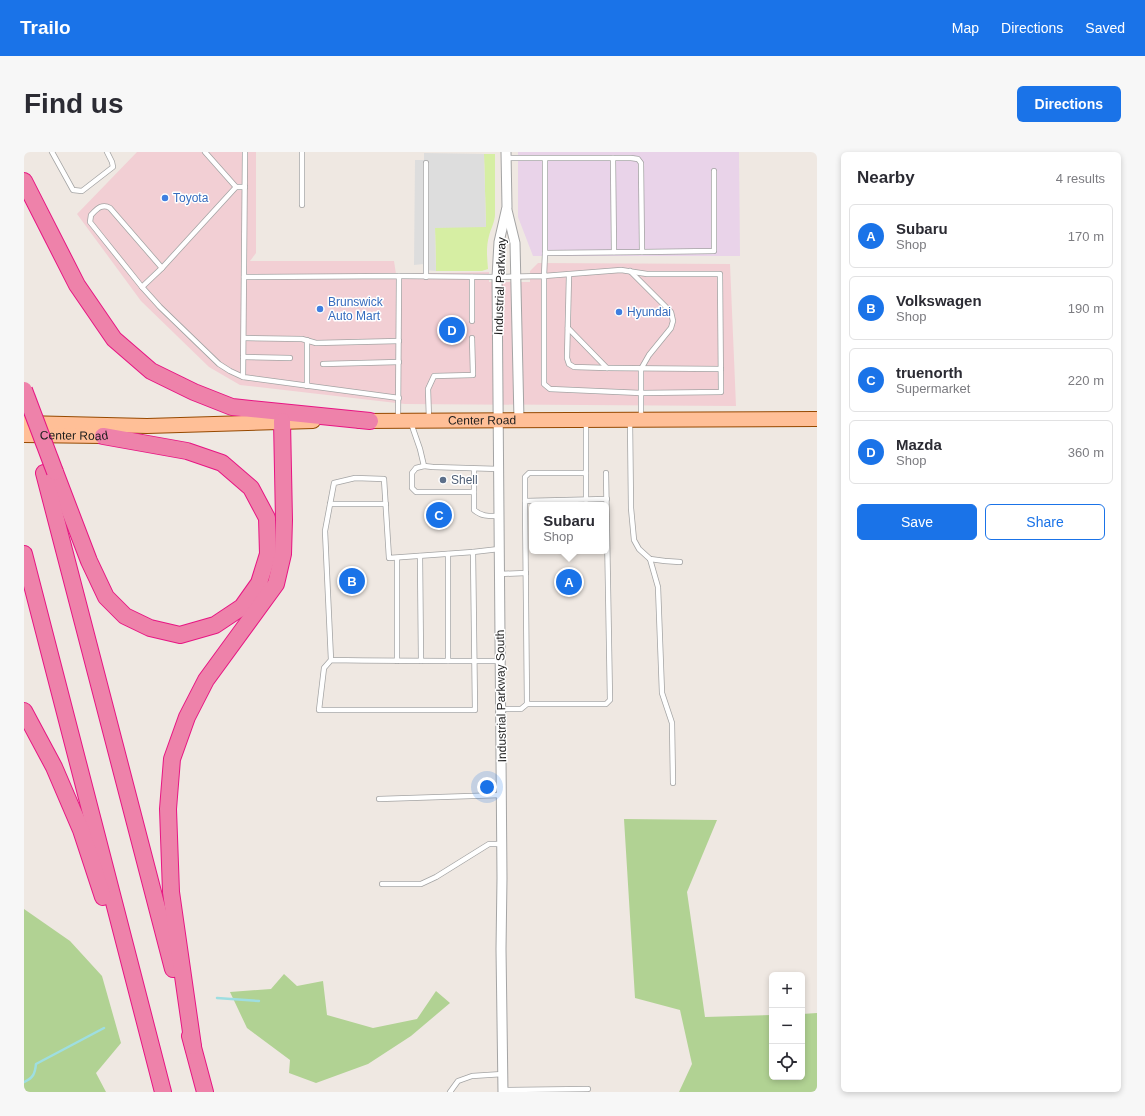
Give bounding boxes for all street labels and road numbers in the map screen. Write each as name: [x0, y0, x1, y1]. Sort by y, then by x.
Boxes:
street label: Industrial Parkway: [491, 237, 509, 335]
street label: Center Road: [448, 413, 516, 428]
street label: Center Road: [40, 428, 109, 443]
street label: Industrial Parkway South: [493, 630, 509, 762]

